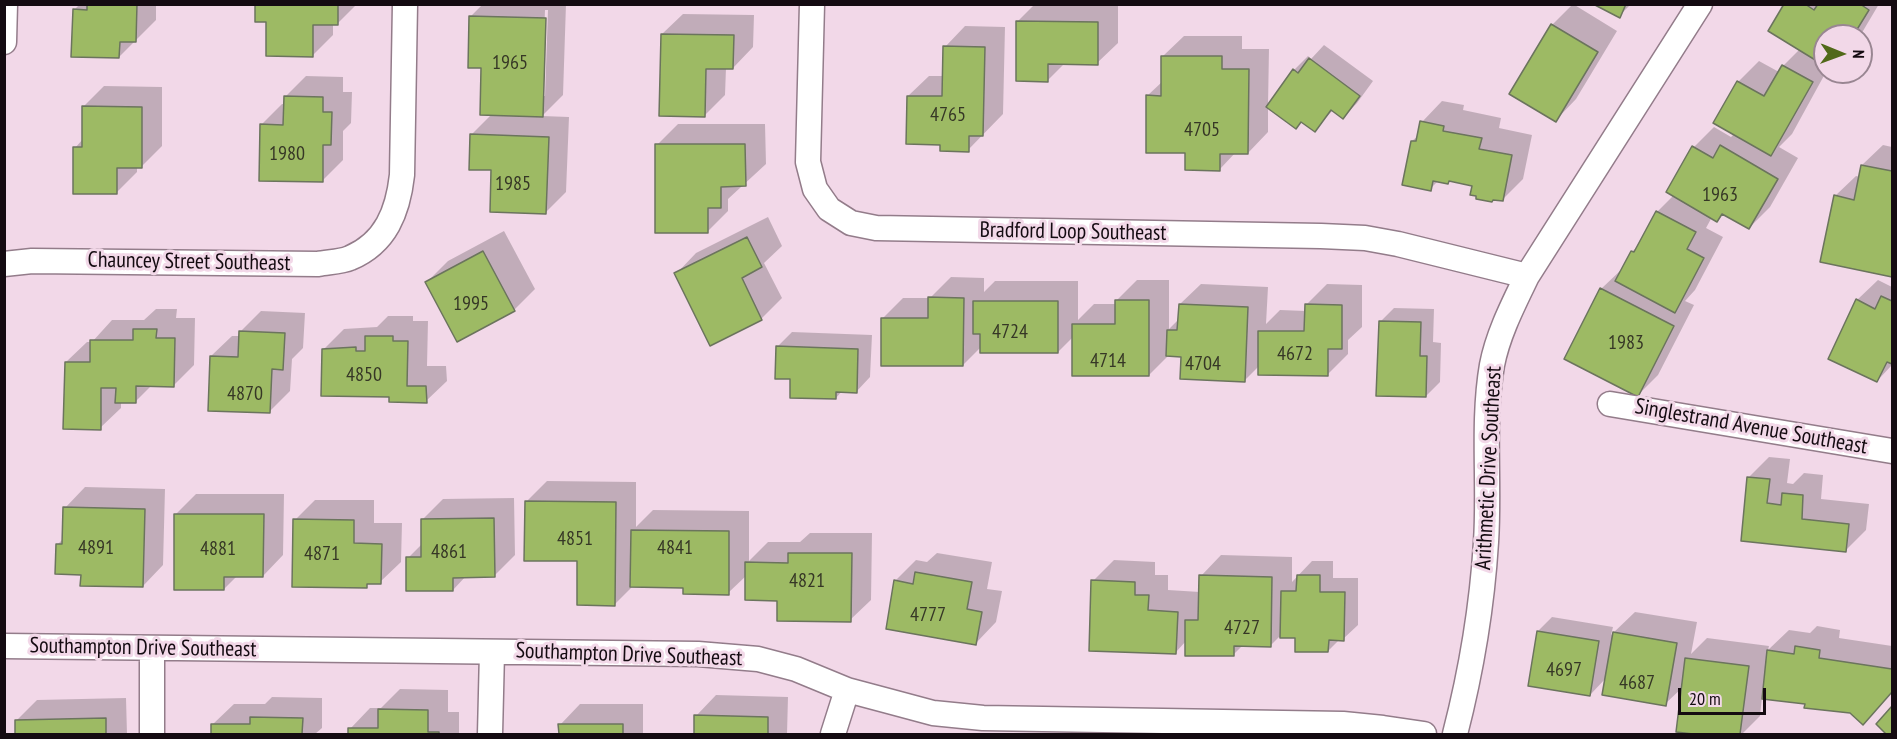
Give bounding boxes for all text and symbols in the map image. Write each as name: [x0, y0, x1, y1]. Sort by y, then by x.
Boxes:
north arrow: [1813, 24, 1873, 84]
text: N: [1849, 50, 1869, 59]
house number: 1965: [492, 51, 528, 75]
house number: 4765: [930, 103, 966, 127]
house number: 4705: [1184, 118, 1220, 142]
house number: 1980: [269, 142, 305, 166]
house number: 1985: [495, 172, 531, 196]
house number: 1963: [1702, 183, 1738, 207]
street label: Bradford Loop Southeast: [979, 217, 1167, 247]
street label: Chauncey Street Southeast: [87, 247, 291, 277]
house number: 1995: [453, 292, 489, 316]
house number: 4724: [992, 320, 1028, 344]
house number: 1983: [1608, 331, 1644, 355]
house number: 4672: [1277, 342, 1313, 366]
house number: 4714: [1090, 349, 1126, 373]
house number: 4704: [1185, 352, 1221, 376]
house number: 4850: [346, 363, 382, 387]
street label: Arithmetic Drive Southeast: [1470, 366, 1508, 570]
house number: 4870: [227, 382, 263, 406]
street label: Singlestrand Avenue Southeast: [1633, 394, 1869, 460]
house number: 4851: [557, 527, 593, 551]
house number: 4891: [78, 536, 114, 560]
house number: 4841: [657, 536, 693, 560]
house number: 4881: [200, 537, 236, 561]
house number: 4861: [431, 540, 467, 564]
house number: 4871: [304, 542, 340, 566]
house number: 4821: [789, 569, 825, 593]
house number: 4777: [910, 603, 946, 627]
house number: 4727: [1224, 616, 1260, 640]
street label: Southampton Drive Southeast: [29, 633, 257, 663]
street label: Southampton Drive Southeast: [515, 638, 743, 672]
house number: 4697: [1546, 658, 1582, 682]
house number: 4687: [1619, 671, 1655, 695]
scale bar: [1681, 676, 1770, 714]
text: 20 m: [1689, 687, 1721, 710]

